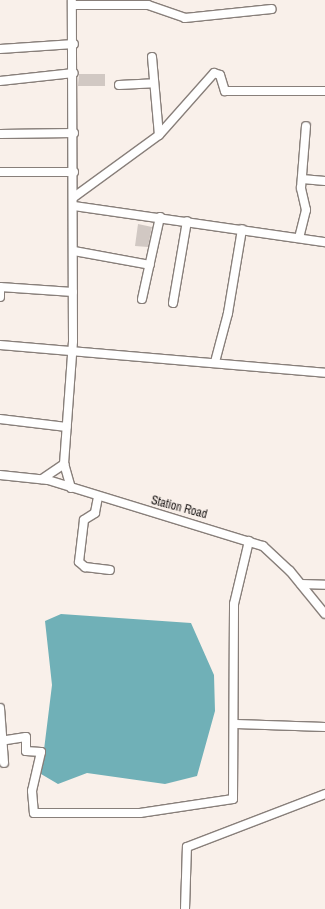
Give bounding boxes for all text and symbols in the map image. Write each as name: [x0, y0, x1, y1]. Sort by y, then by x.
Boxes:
street label: Station Road: [149, 494, 209, 522]

